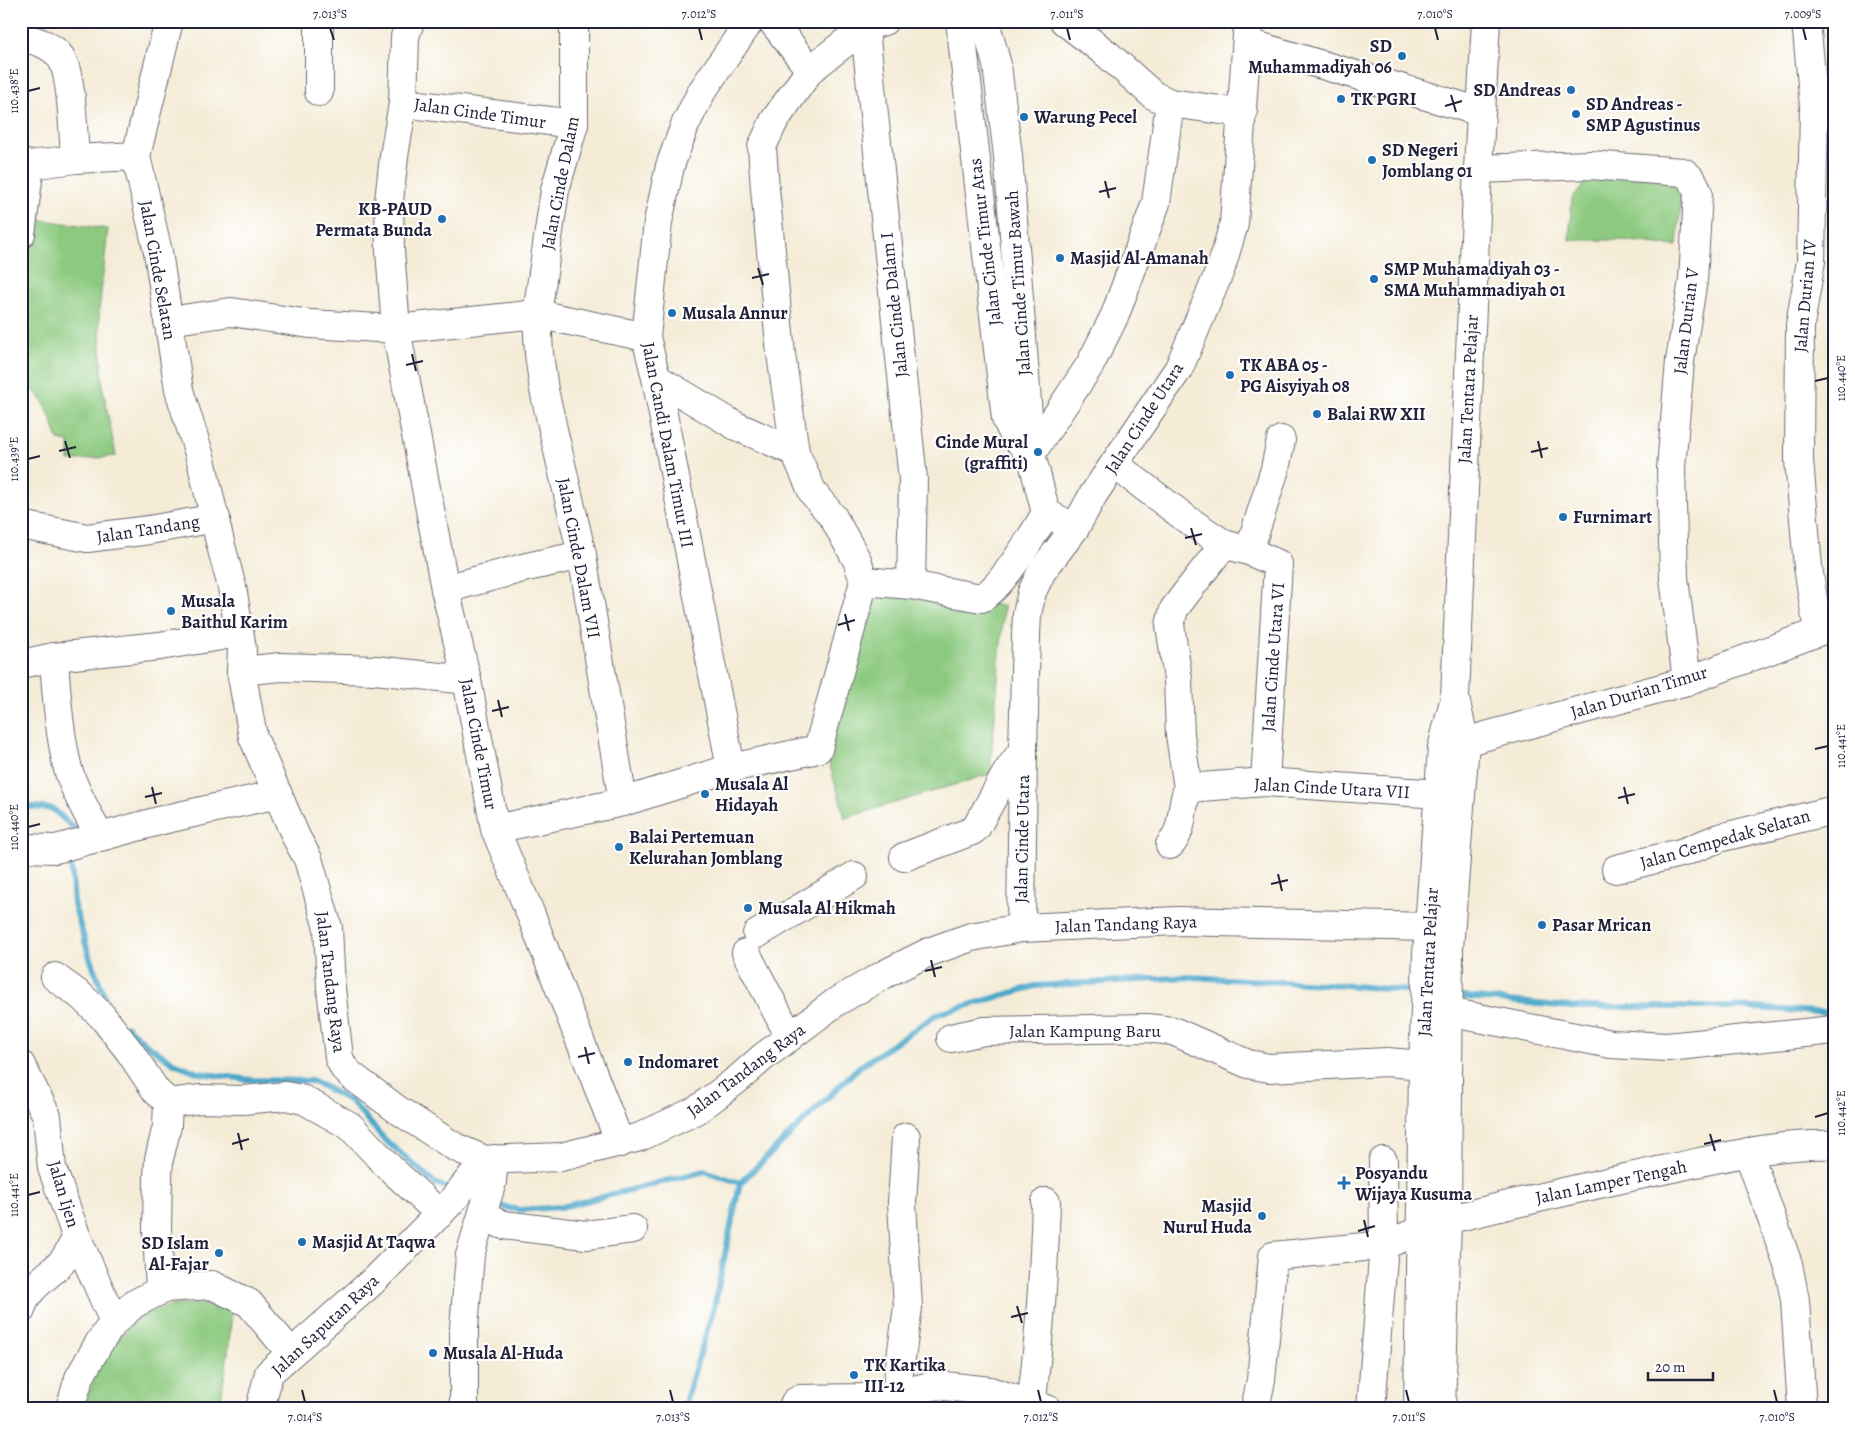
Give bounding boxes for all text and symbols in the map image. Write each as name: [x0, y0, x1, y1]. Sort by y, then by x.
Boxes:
text: 7.013°S: [313, 6, 347, 22]
text: 7.012°S: [682, 6, 716, 22]
text: 7.011°S: [1050, 6, 1084, 22]
text: 7.010°S: [1417, 6, 1453, 22]
text: 7.009°S: [1785, 6, 1821, 22]
place label: SD Muhammadiyah 06: [1248, 34, 1392, 79]
marker: SD Muhammadiyah 06: [1396, 50, 1408, 62]
text: 110.438°E: [6, 68, 22, 114]
place label: SD Andreas: [1473, 78, 1561, 102]
marker: SD Andreas: [1565, 84, 1577, 96]
place label: TK PGRI: [1351, 87, 1416, 111]
street label: Jalan Cinde Timur: [412, 92, 548, 134]
place label: SD Andreas - SMP Agustinus: [1586, 92, 1700, 137]
marker: TK PGRI: [1335, 93, 1347, 105]
place label: Warung Pecel: [1033, 105, 1137, 129]
marker: SD Andreas - SMP Agustinus: [1570, 108, 1582, 120]
marker: Warung Pecel: [1018, 111, 1030, 123]
street label: Jalan Cinde Dalam: [535, 114, 585, 252]
place label: SD Negeri Jomblang 01: [1382, 138, 1473, 183]
marker: SD Negeri Jomblang 01: [1366, 154, 1378, 166]
street label: Jalan Cinde Timur Atas: [963, 157, 1007, 327]
street label: Jalan Cinde Timur Bawah: [1000, 189, 1036, 377]
place label: KB-PAUD Permata Bunda: [315, 197, 432, 242]
street label: Jalan Cinde Selatan: [134, 198, 182, 342]
marker: KB-PAUD Permata Bunda: [436, 213, 448, 225]
street label: Jalan Cinde Dalam I: [874, 231, 914, 379]
street label: Jalan Durian IV: [1788, 238, 1822, 354]
place label: Masjid Al-Amanah: [1070, 246, 1209, 270]
marker: Masjid Al-Amanah: [1054, 252, 1066, 264]
place label: SMP Muhamadiyah 03 - SMA Muhammadiyah 01: [1384, 257, 1566, 302]
street label: Jalan Durian V: [1668, 266, 1704, 376]
marker: SMP Muhamadiyah 03 - SMA Muhammadiyah 01: [1368, 273, 1380, 285]
place label: Musala Annur: [682, 301, 788, 325]
marker: Musala Annur: [666, 307, 678, 319]
street label: Jalan Tentara Pelajar: [1452, 314, 1484, 464]
street label: Jalan Candi Dalam Timur III: [636, 340, 700, 550]
place label: TK ABA 05 - PG Aisyiyah 08: [1240, 353, 1350, 398]
text: 110.440°E: [1833, 355, 1849, 401]
street label: Jalan Cinde Utara: [1099, 357, 1189, 479]
marker: TK ABA 05 - PG Aisyiyah 08: [1224, 369, 1236, 381]
place label: Balai RW XII: [1327, 402, 1426, 426]
marker: Balai RW XII: [1311, 408, 1323, 420]
place label: Cinde Mural (graffiti): [935, 430, 1028, 475]
text: 110.439°E: [6, 437, 22, 481]
marker: Cinde Mural (graffiti): [1032, 446, 1044, 458]
street label: Jalan Cinde Dalam VII: [552, 476, 606, 640]
place label: Furnimart: [1573, 505, 1652, 529]
street label: Jalan Tandang: [95, 509, 201, 549]
marker: Furnimart: [1557, 511, 1569, 523]
street label: Jalan Cinde Utara VI: [1256, 581, 1290, 733]
place label: Musala Baithul Karim: [181, 589, 288, 634]
marker: Musala Baithul Karim: [165, 605, 177, 617]
street label: Jalan Durian Timur: [1568, 660, 1711, 724]
street label: Jalan Cinde Timur: [455, 676, 503, 812]
text: 110.441°E: [1833, 724, 1849, 768]
place label: Musala Al Hidayah: [715, 772, 788, 817]
street label: Jalan Cinde Utara VII: [1253, 772, 1411, 804]
street label: Jalan Cinde Utara: [1009, 774, 1035, 904]
marker: Musala Al Hidayah: [699, 788, 711, 800]
street label: Jalan Cempedak Selatan: [1637, 803, 1813, 875]
text: 110.440°E: [6, 804, 22, 850]
place label: Balai Pertemuan Kelurahan Jomblang: [629, 825, 783, 870]
marker: Balai Pertemuan Kelurahan Jomblang: [613, 841, 625, 853]
street label: Jalan Tentara Pelajar: [1412, 887, 1444, 1037]
place label: Musala Al Hikmah: [758, 896, 896, 920]
marker: Musala Al Hikmah: [742, 902, 754, 914]
street label: Jalan Tandang Raya: [310, 910, 352, 1055]
street label: Jalan Tandang Raya: [1054, 910, 1198, 938]
place label: Pasar Mrican: [1552, 913, 1651, 937]
marker: Pasar Mrican: [1536, 919, 1548, 931]
street label: Jalan Tandang Raya: [682, 1017, 811, 1122]
street label: Jalan Kampung Baru: [1009, 1019, 1161, 1043]
place label: Indomaret: [638, 1050, 719, 1074]
marker: Indomaret: [622, 1056, 634, 1068]
text: 110.442°E: [1833, 1090, 1849, 1136]
street label: Jalan Lamper Tengah: [1533, 1154, 1689, 1210]
street label: Jalan Ijen: [42, 1158, 86, 1231]
place label: Posyandu Wijaya Kusuma: [1354, 1161, 1472, 1206]
text: 110.441°E: [6, 1173, 22, 1217]
marker: Posyandu Wijaya Kusuma: [1337, 1176, 1351, 1190]
place label: Masjid Nurul Huda: [1163, 1194, 1252, 1239]
marker: Masjid Nurul Huda: [1256, 1210, 1268, 1222]
place label: Masjid At Taqwa: [312, 1230, 436, 1254]
place label: SD Islam Al-Fajar: [141, 1231, 210, 1276]
marker: Masjid At Taqwa: [296, 1236, 308, 1248]
marker: SD Islam Al-Fajar: [213, 1247, 225, 1259]
street label: Jalan Saputan Raya: [266, 1268, 385, 1381]
place label: Musala Al-Huda: [443, 1341, 564, 1365]
marker: Musala Al-Huda: [427, 1347, 439, 1359]
scale bar: [1648, 1350, 1712, 1382]
place label: TK Kartika III-12: [864, 1353, 946, 1398]
text: 20 m: [1655, 1357, 1686, 1377]
marker: TK Kartika III-12: [848, 1369, 860, 1381]
text: 7.014°S: [288, 1409, 322, 1425]
text: 7.013°S: [656, 1409, 690, 1425]
text: 7.012°S: [1024, 1409, 1058, 1425]
text: 7.011°S: [1392, 1409, 1426, 1425]
text: 7.010°S: [1759, 1409, 1795, 1425]

